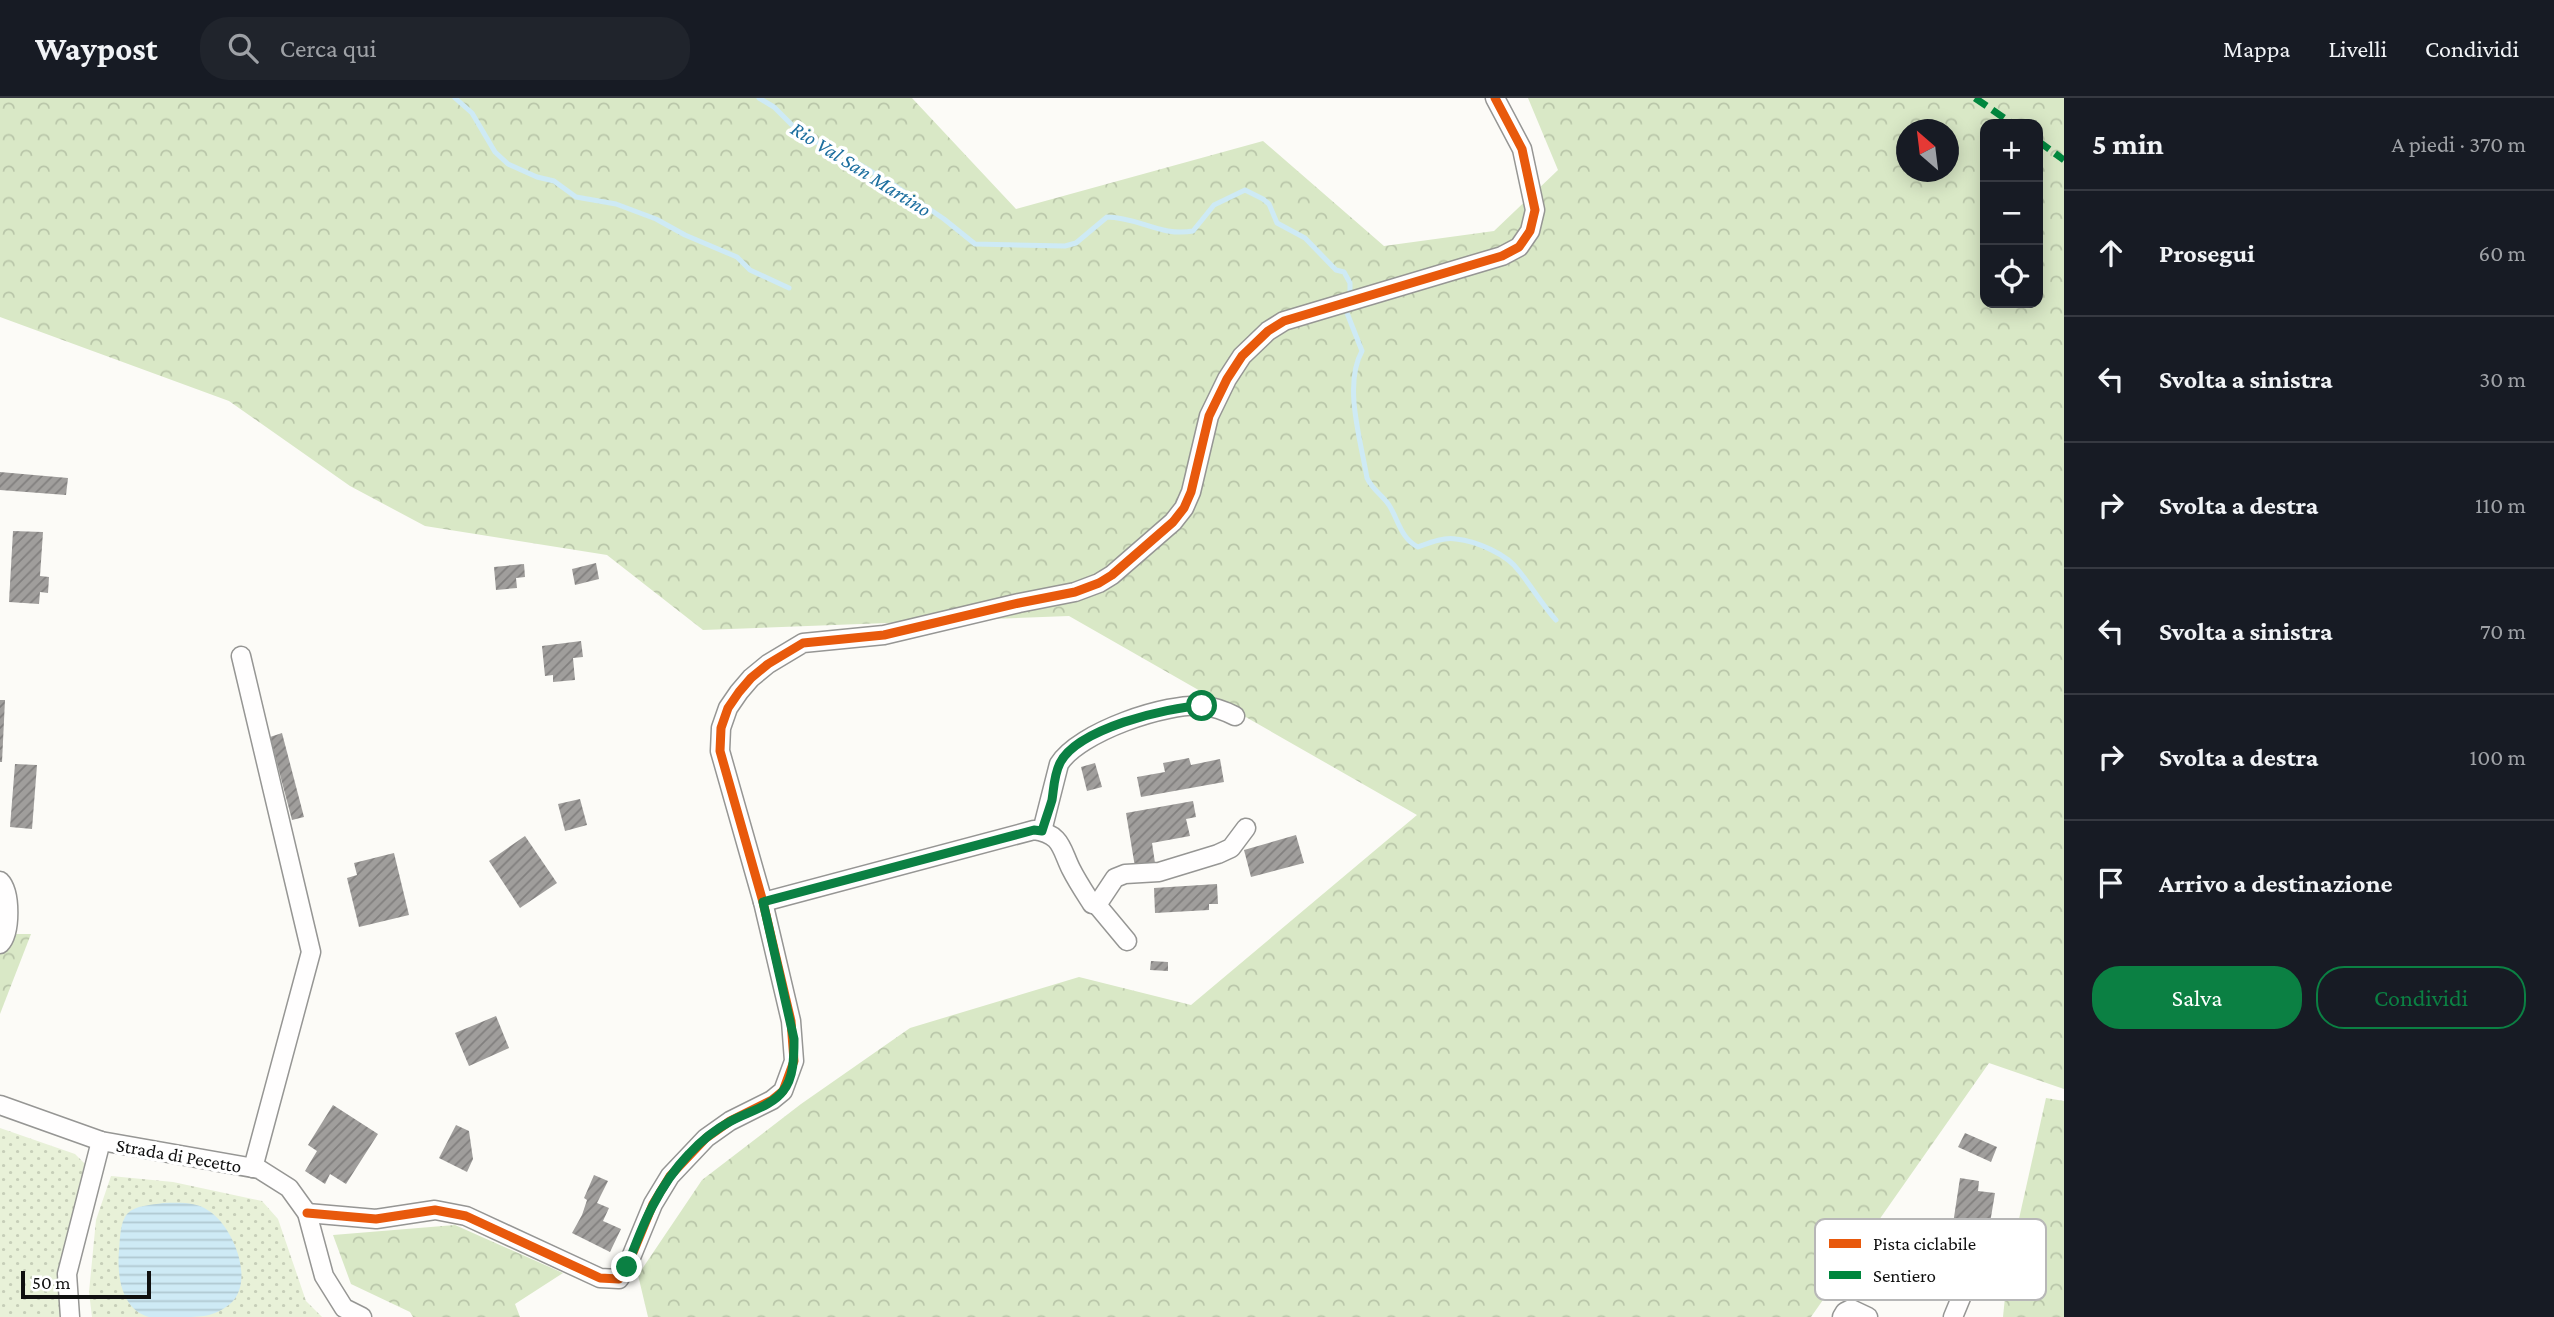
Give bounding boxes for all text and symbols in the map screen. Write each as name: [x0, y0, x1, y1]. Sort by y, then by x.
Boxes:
search box: [200, 17, 690, 80]
icon: search: [224, 29, 262, 67]
text: Waypost: [35, 30, 158, 67]
text: Cerca qui: [280, 34, 377, 63]
text: Mappa: [2223, 35, 2290, 62]
text: Livelli: [2328, 35, 2387, 62]
text: Condividi: [2425, 35, 2519, 62]
water label: Rio Val San Martino: [787, 116, 935, 222]
north arrow: [1896, 119, 1959, 182]
map controls: [1980, 119, 2043, 308]
button: +: [1980, 119, 2043, 182]
text: 5 min: [2092, 127, 2164, 160]
text: A piedi · 370 m: [2391, 131, 2526, 157]
button: −: [1980, 182, 2043, 245]
icon: ahead: [2092, 234, 2130, 272]
text: Prosegui: [2159, 239, 2255, 268]
text: 60 m: [2479, 240, 2526, 266]
button: locate: [1980, 245, 2043, 308]
icon: left: [2092, 360, 2130, 398]
text: Svolta a sinistra: [2159, 365, 2333, 394]
text: 30 m: [2479, 366, 2526, 392]
icon: right: [2092, 486, 2130, 524]
text: Svolta a destra: [2159, 491, 2318, 520]
text: 110 m: [2475, 492, 2526, 518]
icon: left: [2092, 612, 2130, 650]
text: Svolta a sinistra: [2159, 617, 2333, 646]
text: 70 m: [2480, 618, 2526, 644]
route start: [1186, 690, 1217, 721]
icon: right: [2092, 738, 2130, 776]
text: Svolta a destra: [2159, 743, 2318, 772]
text: 100 m: [2470, 744, 2526, 770]
icon: arrive: [2092, 864, 2130, 902]
text: Arrivo a destinazione: [2159, 869, 2393, 898]
button: Salva: [2092, 966, 2302, 1029]
button: Condividi: [2316, 966, 2526, 1029]
street label: Strada di Pecetto: [115, 1134, 243, 1177]
legend: [1815, 1219, 2046, 1300]
text: Pista ciclabile: [1873, 1233, 1976, 1254]
route end: [611, 1251, 642, 1282]
text: Sentiero: [1873, 1265, 1936, 1286]
scale bar: [21, 1268, 150, 1300]
text: 50 m: [32, 1272, 71, 1293]

